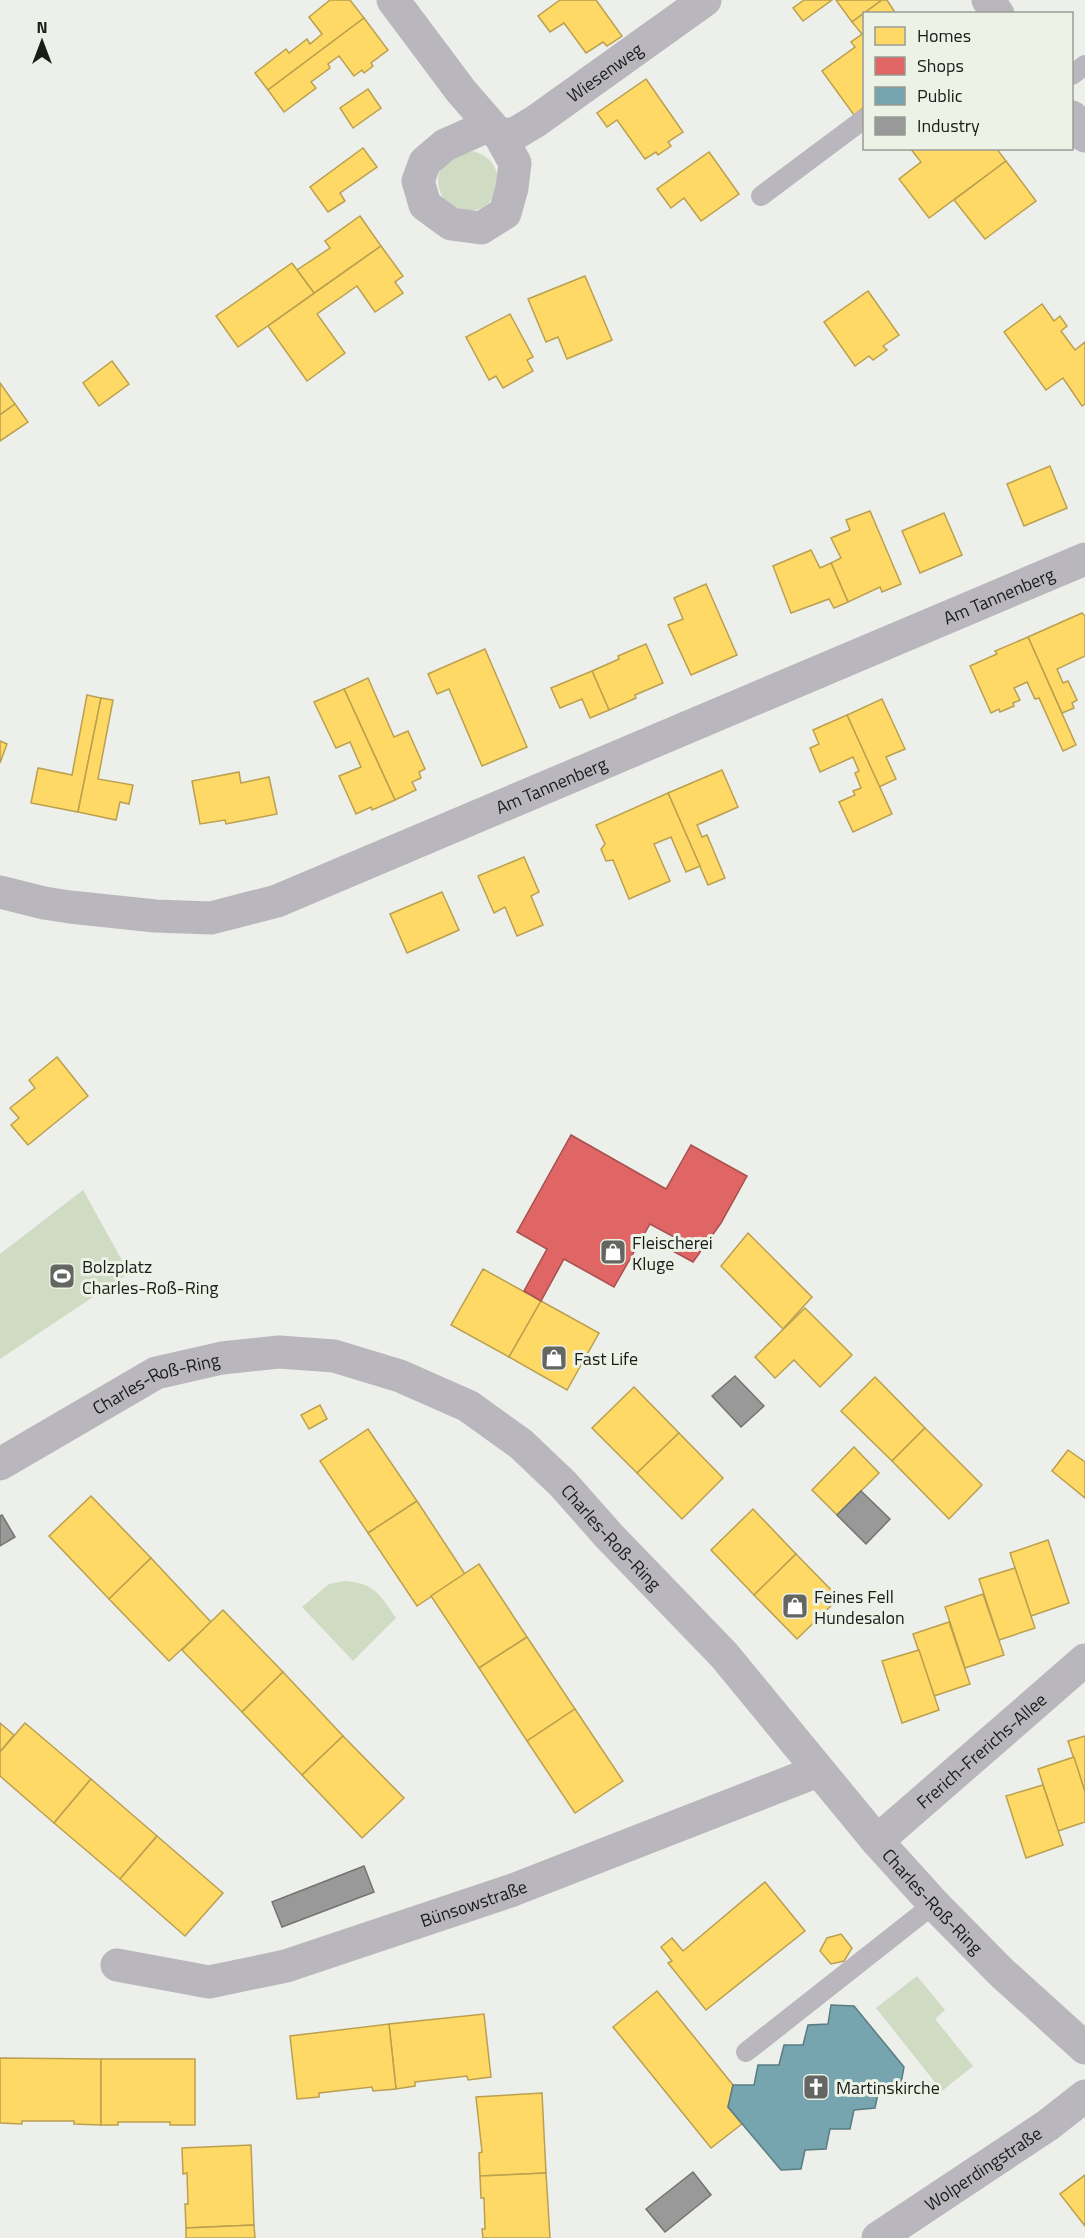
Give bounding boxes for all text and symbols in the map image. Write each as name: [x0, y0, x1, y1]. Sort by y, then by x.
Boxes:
north arrow: [12, 12, 72, 72]
legend: [863, 12, 1073, 150]
text: N: [36, 15, 48, 39]
text: Homes: [917, 22, 971, 49]
street label: Wiesenweg: [561, 35, 648, 109]
text: Shops: [917, 52, 964, 79]
text: Public: [917, 82, 963, 109]
text: Industry: [917, 112, 980, 139]
street label: Am Tannenberg: [939, 560, 1059, 631]
street label: Am Tannenberg: [491, 749, 611, 821]
place label: Fleischerei Kluge: [632, 1229, 713, 1277]
shop icon: Fleischerei Kluge: [598, 1237, 628, 1267]
place label: Bolzplatz Charles-Roß-Ring: [82, 1253, 219, 1301]
sports icon: Bolzplatz Charles-Roß-Ring: [47, 1261, 77, 1291]
shop icon: Fast Life: [539, 1343, 569, 1373]
street label: Charles-Roß-Ring: [87, 1345, 222, 1421]
place label: Fast Life: [574, 1345, 638, 1372]
street label: Charles-Roß-Ring: [555, 1478, 668, 1596]
place label: Feines Fell Hundesalon: [814, 1583, 905, 1631]
shop icon: Feines Fell Hundesalon: [780, 1591, 810, 1621]
street label: Frerich-Frerichs-Allee: [910, 1686, 1052, 1815]
street label: Charles-Roß-Ring: [876, 1842, 990, 1960]
street label: Bünsowstraße: [417, 1872, 531, 1934]
church icon: Martinskirche: [801, 2072, 831, 2102]
place label: Martinskirche: [836, 2074, 940, 2101]
street label: Wolperdingstraße: [919, 2119, 1047, 2217]

